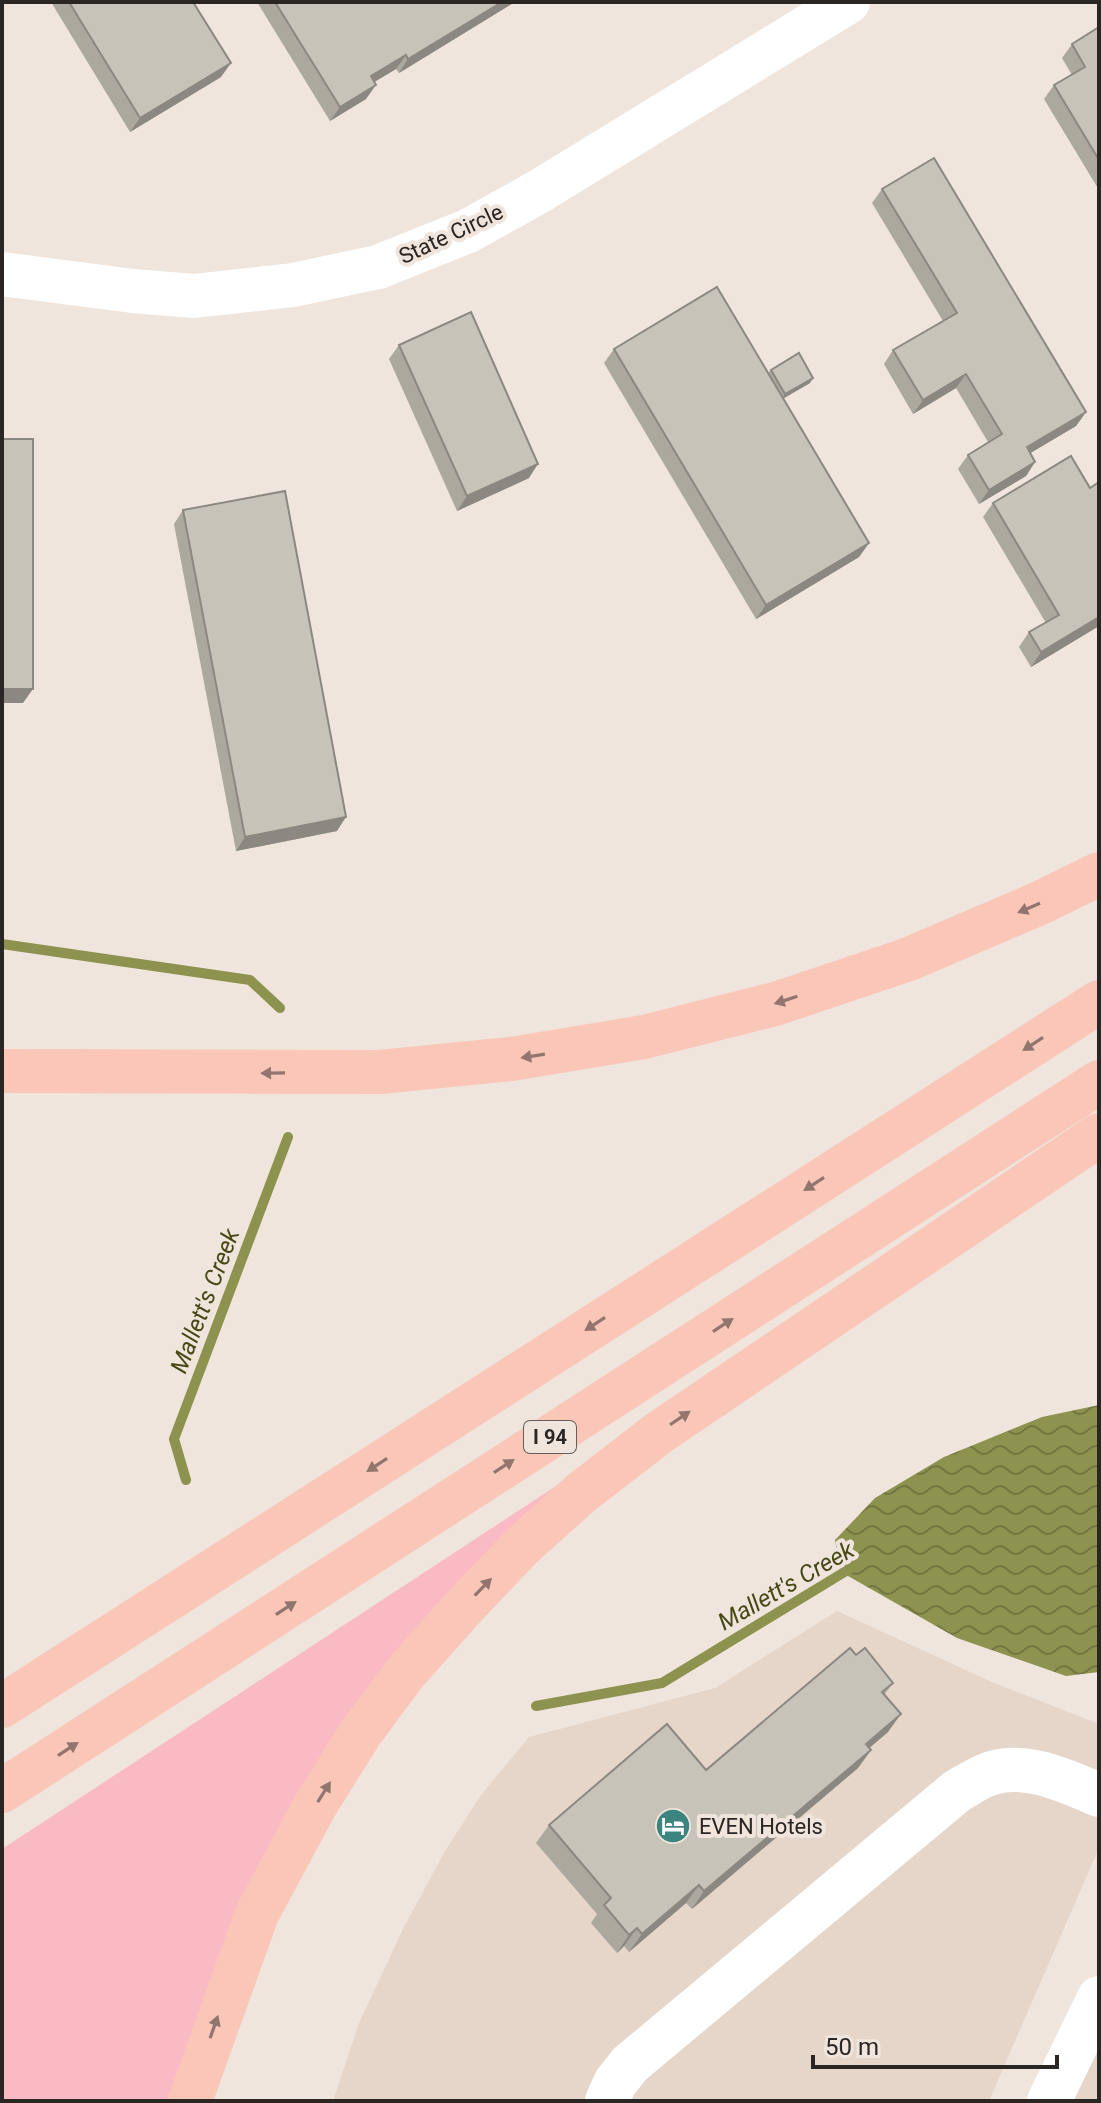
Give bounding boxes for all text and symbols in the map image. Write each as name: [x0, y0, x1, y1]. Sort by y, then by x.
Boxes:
street label: State Circle: [395, 199, 507, 269]
one-way arrow: [1017, 901, 1041, 914]
one-way arrow: [774, 995, 798, 1007]
one-way arrow: [1023, 1036, 1044, 1051]
one-way arrow: [520, 1050, 545, 1062]
one-way arrow: [260, 1067, 285, 1079]
one-way arrow: [804, 1177, 825, 1192]
water label: Mallett's Creek: [165, 1224, 246, 1377]
one-way arrow: [585, 1317, 606, 1332]
one-way arrow: [712, 1319, 734, 1333]
one-way arrow: [669, 1411, 690, 1426]
road number: I 94: [524, 1421, 576, 1453]
one-way arrow: [366, 1457, 387, 1472]
one-way arrow: [494, 1459, 515, 1474]
water label: Mallett's Creek: [713, 1535, 860, 1636]
one-way arrow: [473, 1578, 491, 1597]
one-way arrow: [275, 1601, 297, 1615]
one-way arrow: [57, 1741, 78, 1756]
one-way arrow: [317, 1781, 331, 1803]
hotel icon: EVEN Hotels: [654, 1807, 692, 1845]
place label: EVEN Hotels: [699, 1814, 823, 1839]
one-way arrow: [209, 2015, 221, 2039]
scale bar: [813, 2019, 1057, 2069]
text: 50 m: [825, 2033, 879, 2061]

